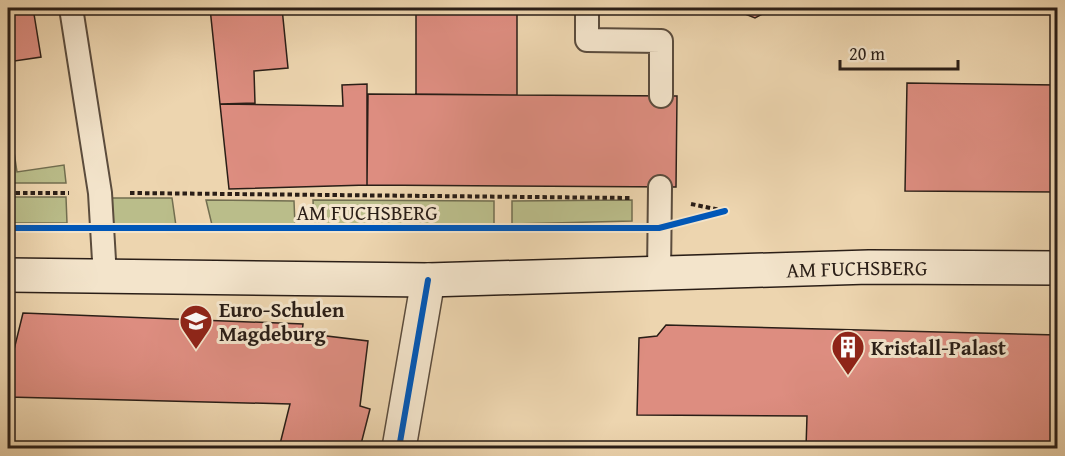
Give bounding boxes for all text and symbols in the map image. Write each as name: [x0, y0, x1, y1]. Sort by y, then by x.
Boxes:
scale bar: [840, 33, 958, 71]
text: 20 m: [849, 40, 885, 67]
street label: AM FUCHSBERG: [296, 197, 438, 228]
street label: AM FUCHSBERG: [786, 251, 928, 285]
place label: Euro-Schulen Magdeburg: [219, 294, 345, 349]
school or university icon: Euro-Schulen Magdeburg: [178, 303, 214, 350]
building icon: Kristall-Palast: [830, 329, 866, 376]
place label: Kristall-Palast: [871, 332, 1006, 363]

